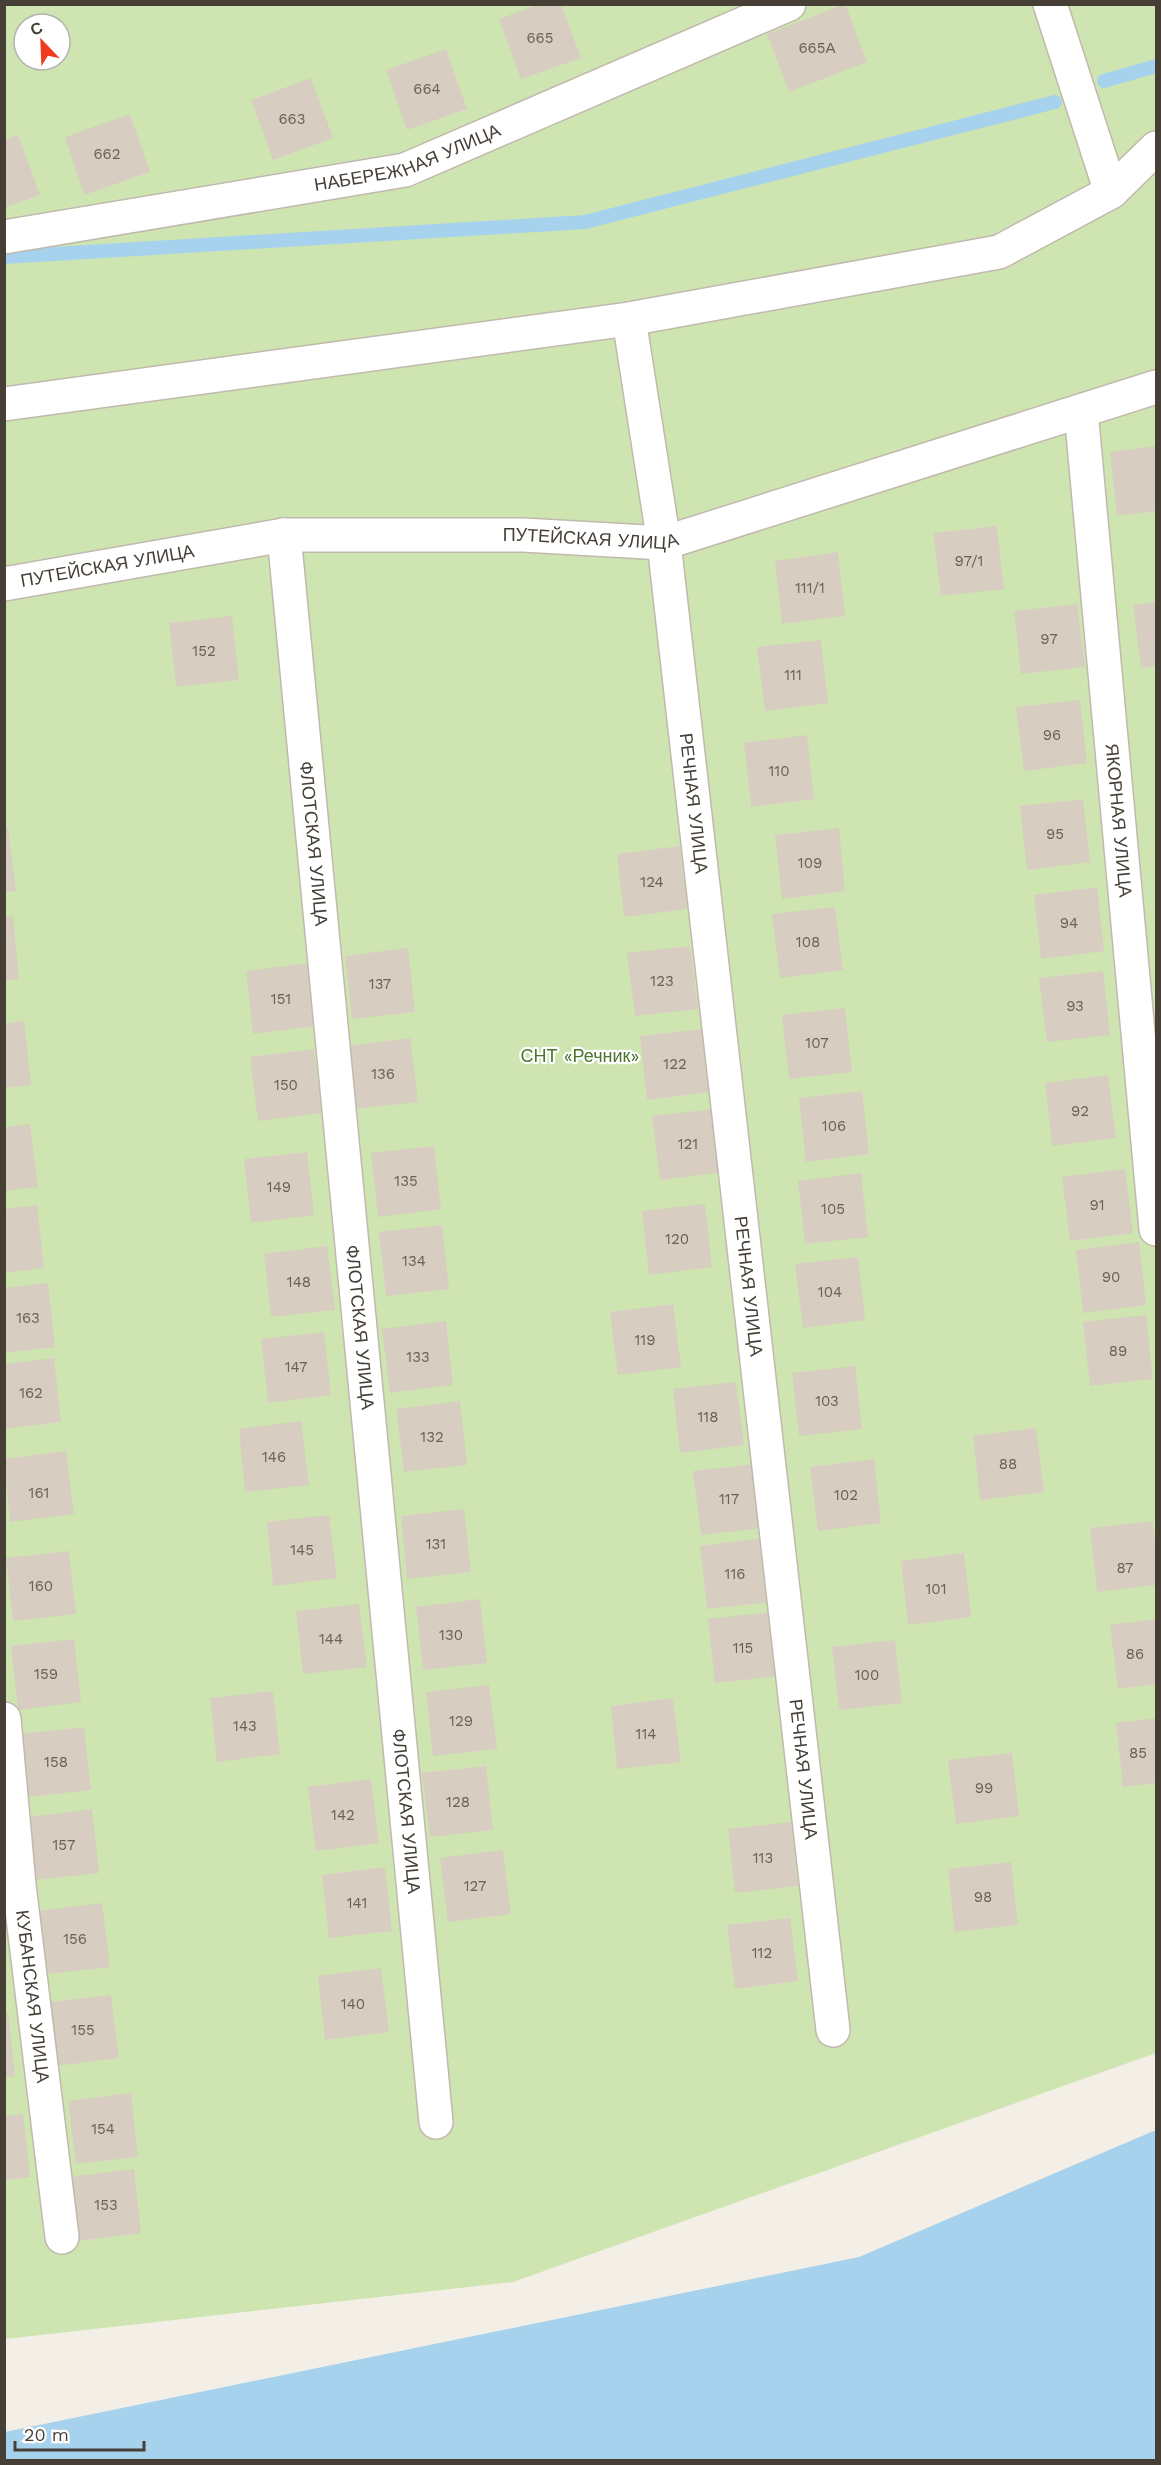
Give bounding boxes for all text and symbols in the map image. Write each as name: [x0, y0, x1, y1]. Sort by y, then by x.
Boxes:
north arrow: [12, 12, 72, 72]
text: С: [27, 17, 46, 40]
house number: 665: [527, 29, 553, 47]
house number: 665А: [799, 39, 835, 57]
house number: 664: [413, 80, 441, 98]
house number: 663: [279, 110, 306, 128]
street label: НАБЕРЕЖНАЯ УЛИЦА: [313, 119, 503, 195]
house number: 662: [94, 145, 121, 163]
street label: ПУТЕЙСКАЯ УЛИЦА: [503, 524, 681, 553]
street label: ПУТЕЙСКАЯ УЛИЦА: [19, 540, 196, 591]
house number: 97/1: [955, 552, 983, 570]
house number: 111/1: [795, 579, 825, 597]
house number: 97: [1040, 630, 1058, 648]
house number: 152: [192, 642, 216, 660]
house number: 111: [784, 666, 802, 684]
house number: 96: [1043, 726, 1061, 744]
street label: РЕЧНАЯ УЛИЦА: [676, 732, 712, 875]
street label: ЯКОРНАЯ УЛИЦА: [1102, 742, 1137, 898]
street label: ФЛОТСКАЯ УЛИЦА: [296, 760, 332, 927]
house number: 110: [768, 762, 790, 780]
house number: 95: [1046, 825, 1064, 843]
house number: 109: [798, 854, 822, 872]
house number: 124: [640, 873, 664, 891]
house number: 94: [1060, 914, 1078, 932]
house number: 108: [796, 933, 820, 951]
house number: 123: [650, 972, 674, 990]
house number: 137: [369, 975, 391, 993]
house number: 151: [271, 990, 291, 1008]
house number: 93: [1066, 997, 1084, 1015]
house number: 107: [805, 1034, 829, 1052]
park label: СНТ «Речник»: [521, 1045, 639, 1066]
house number: 122: [663, 1055, 687, 1073]
house number: 136: [371, 1065, 395, 1083]
house number: 150: [274, 1076, 298, 1094]
house number: 92: [1071, 1102, 1089, 1120]
house number: 106: [822, 1117, 846, 1135]
house number: 121: [678, 1135, 698, 1153]
house number: 135: [394, 1172, 418, 1190]
house number: 149: [267, 1178, 291, 1196]
house number: 91: [1089, 1196, 1105, 1214]
house number: 105: [821, 1200, 845, 1218]
street label: РЕЧНАЯ УЛИЦА: [731, 1215, 767, 1357]
house number: 120: [665, 1230, 689, 1248]
street label: ФЛОТСКАЯ УЛИЦА: [342, 1244, 379, 1411]
house number: 134: [402, 1252, 426, 1270]
house number: 90: [1102, 1268, 1120, 1286]
house number: 148: [287, 1273, 311, 1291]
house number: 104: [818, 1283, 842, 1301]
house number: 163: [16, 1309, 40, 1327]
house number: 119: [635, 1331, 655, 1349]
house number: 89: [1109, 1342, 1127, 1360]
house number: 133: [406, 1348, 430, 1366]
house number: 147: [285, 1358, 307, 1376]
house number: 162: [19, 1384, 43, 1402]
house number: 103: [815, 1392, 839, 1410]
house number: 118: [698, 1408, 718, 1426]
house number: 132: [420, 1428, 444, 1446]
house number: 146: [262, 1448, 286, 1466]
house number: 88: [999, 1455, 1017, 1473]
house number: 161: [29, 1484, 49, 1502]
house number: 102: [834, 1486, 858, 1504]
house number: 117: [719, 1490, 739, 1508]
house number: 131: [426, 1535, 446, 1553]
house number: 145: [290, 1541, 314, 1559]
house number: 87: [1116, 1559, 1134, 1577]
house number: 116: [725, 1565, 745, 1583]
house number: 160: [29, 1577, 53, 1595]
house number: 101: [925, 1580, 947, 1598]
house number: 130: [439, 1626, 463, 1644]
house number: 144: [319, 1630, 343, 1648]
house number: 115: [733, 1639, 753, 1657]
house number: 86: [1126, 1645, 1144, 1663]
house number: 159: [34, 1665, 58, 1683]
house number: 100: [855, 1666, 879, 1684]
street label: РЕЧНАЯ УЛИЦА: [785, 1698, 822, 1840]
house number: 129: [449, 1712, 473, 1730]
house number: 143: [233, 1717, 257, 1735]
house number: 114: [636, 1725, 656, 1743]
street label: ФЛОТСКАЯ УЛИЦА: [388, 1728, 425, 1894]
house number: 85: [1129, 1744, 1147, 1762]
house number: 158: [44, 1753, 68, 1771]
house number: 99: [975, 1779, 993, 1797]
house number: 128: [446, 1793, 470, 1811]
house number: 142: [331, 1806, 355, 1824]
house number: 157: [53, 1836, 76, 1854]
house number: 113: [753, 1849, 773, 1867]
house number: 127: [464, 1877, 486, 1895]
house number: 98: [974, 1888, 992, 1906]
house number: 141: [347, 1894, 367, 1912]
street label: КУБАНСКАЯ УЛИЦА: [12, 1909, 54, 2084]
house number: 156: [63, 1930, 87, 1948]
house number: 112: [752, 1944, 772, 1962]
house number: 140: [341, 1995, 365, 2013]
house number: 155: [71, 2021, 95, 2039]
house number: 154: [91, 2120, 115, 2138]
house number: 153: [94, 2196, 118, 2214]
scale bar: [15, 2414, 144, 2452]
text: 20 m: [24, 2424, 69, 2445]

